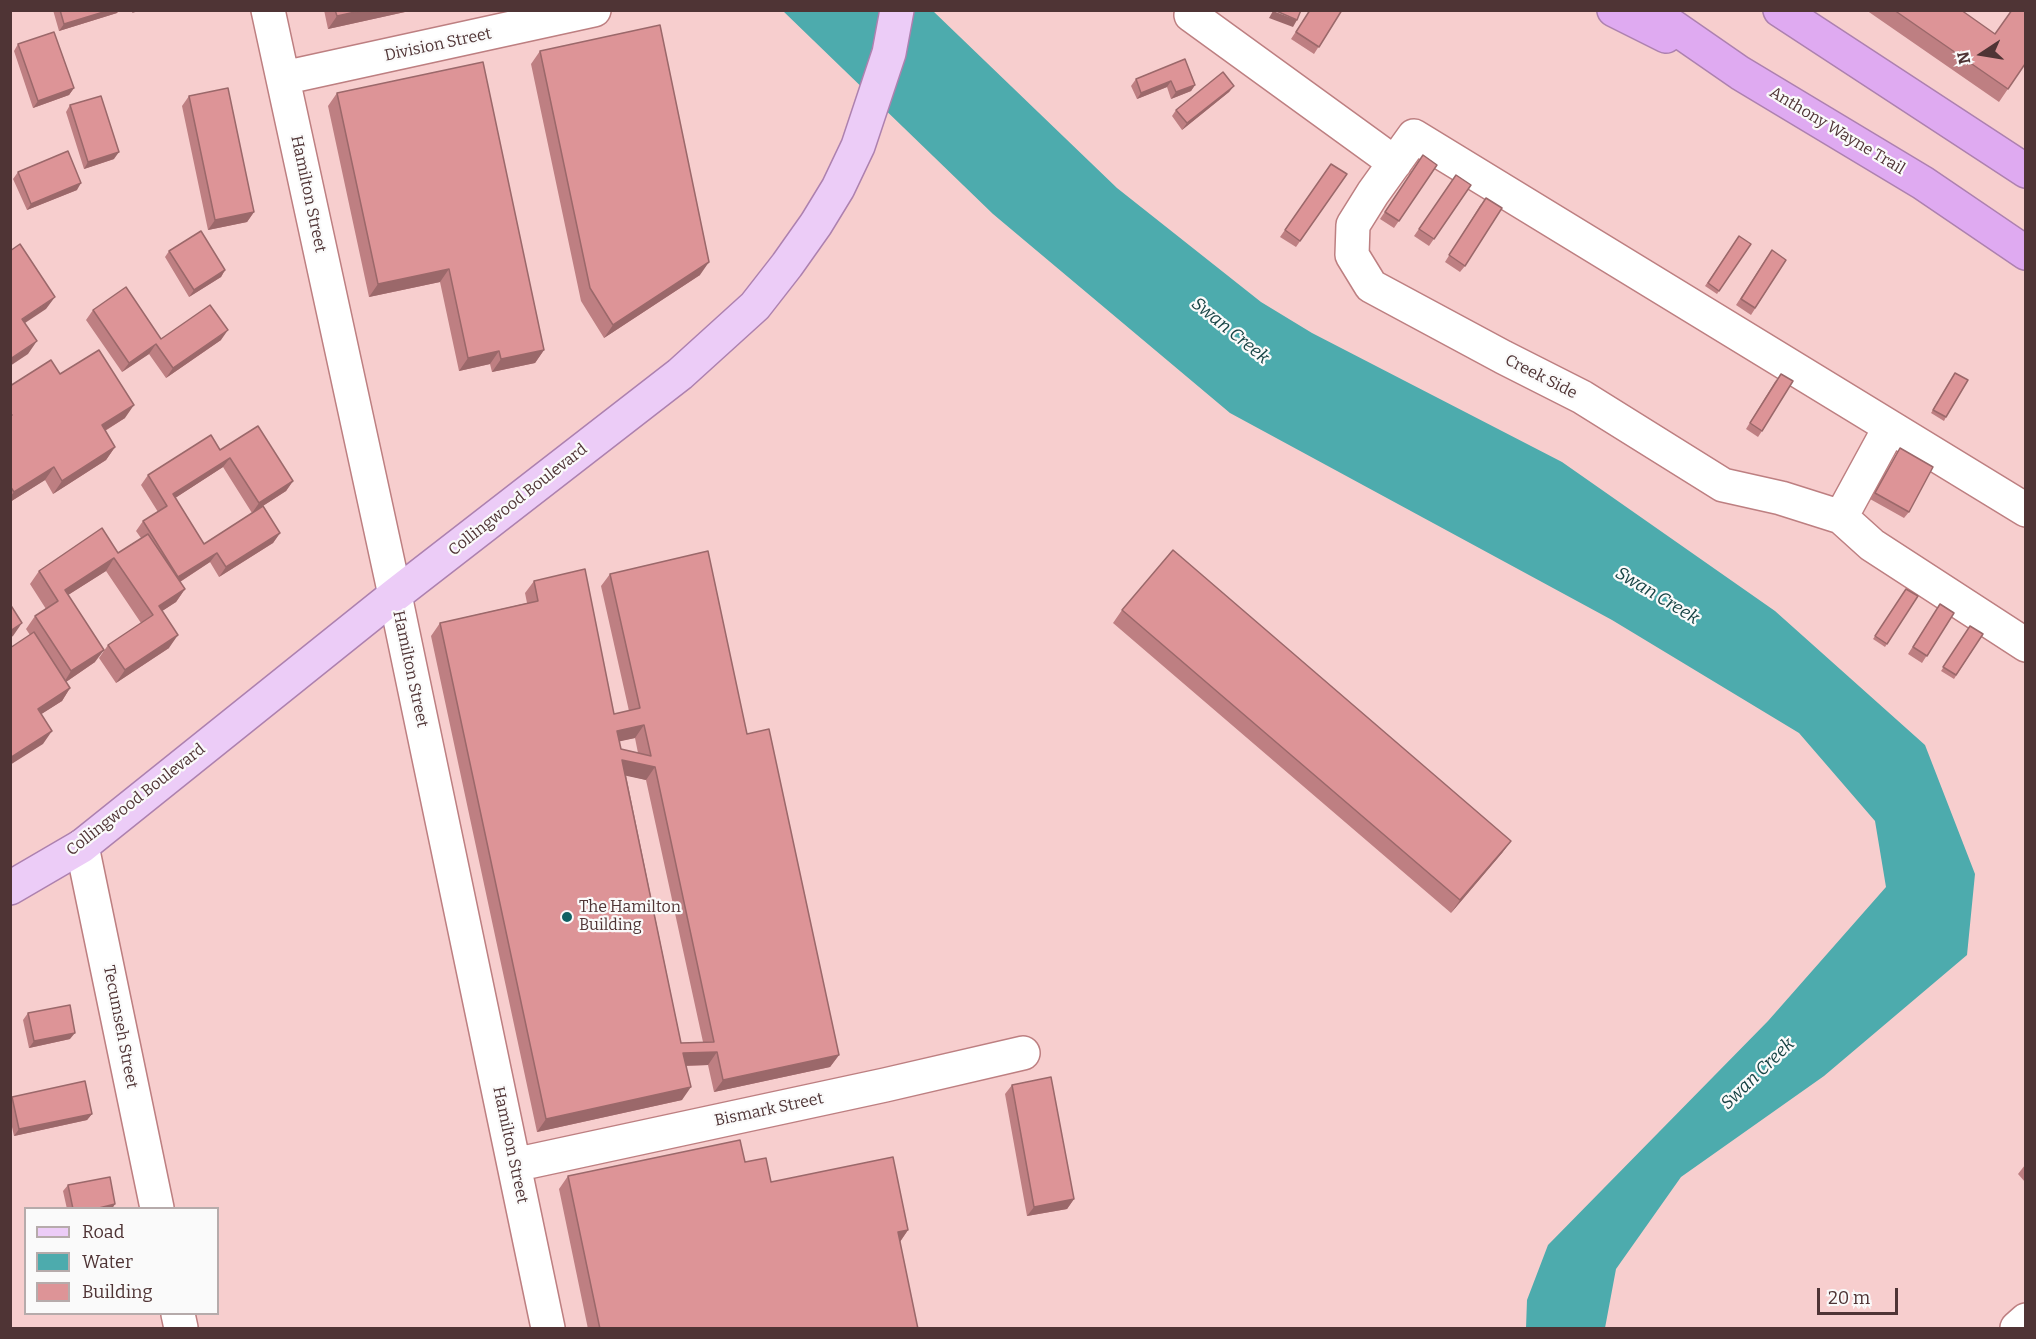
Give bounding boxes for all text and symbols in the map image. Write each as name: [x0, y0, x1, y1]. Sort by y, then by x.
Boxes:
street label: Division Street: [383, 24, 493, 66]
north arrow: [1952, 24, 2012, 84]
text: N: [1953, 50, 1974, 66]
street label: Anthony Wayne Trail: [1766, 83, 1908, 179]
street label: Hamilton Street: [286, 134, 330, 254]
water label: Swan Creek: [1187, 293, 1273, 369]
street label: Creek Side: [1502, 351, 1580, 403]
street label: Collingwood Boulevard: [445, 440, 591, 560]
water label: Swan Creek: [1611, 563, 1703, 629]
street label: Hamilton Street: [388, 609, 432, 729]
street label: Collingwood Boulevard: [63, 740, 209, 860]
place label: The Hamilton Building: [579, 898, 681, 936]
marker: The Hamilton Building: [560, 910, 574, 924]
street label: Tecumseh Street: [99, 964, 141, 1090]
water label: Swan Creek: [1717, 1034, 1799, 1114]
street label: Hamilton Street: [488, 1085, 532, 1205]
street label: Bismark Street: [713, 1089, 825, 1131]
legend: [24, 1207, 219, 1315]
text: Road: [82, 1221, 124, 1243]
text: Water: [82, 1251, 133, 1273]
scale bar: [1820, 1276, 1901, 1314]
text: Building: [82, 1281, 153, 1303]
text: 20 m: [1828, 1287, 1870, 1309]

